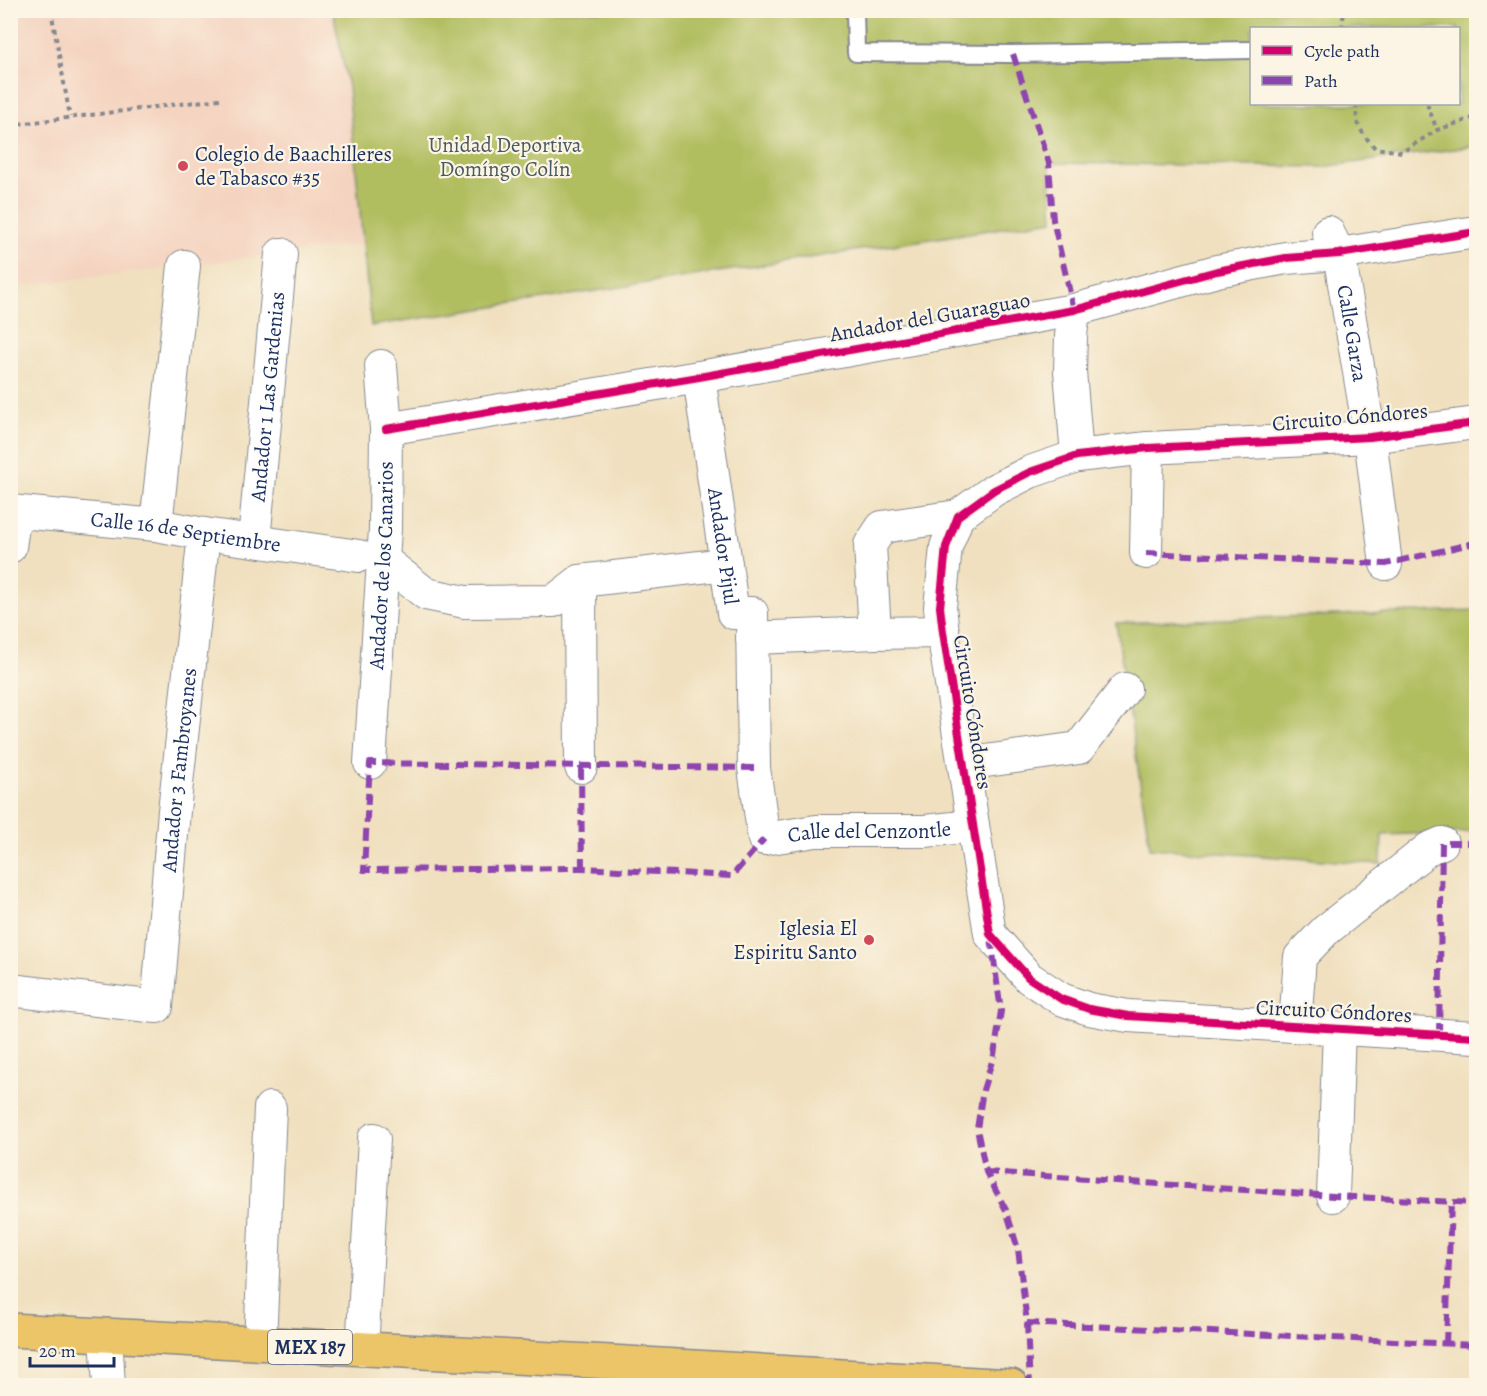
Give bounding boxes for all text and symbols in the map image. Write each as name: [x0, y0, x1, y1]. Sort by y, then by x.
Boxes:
legend: [1250, 27, 1460, 105]
text: Cycle path: [1304, 39, 1380, 63]
text: Path: [1304, 69, 1338, 93]
park label: Unidad Deportiva Domíngo Colín: [428, 131, 582, 183]
place label: Colegio de Baachilleres de Tabasco #35: [195, 140, 392, 192]
marker: Colegio de Baachilleres de Tabasco #35: [176, 159, 190, 173]
street label: Calle Garza: [1330, 283, 1374, 384]
street label: Andador del Guaraguao: [827, 286, 1032, 349]
street label: Andador 1 Las Gardenias: [244, 290, 291, 504]
street label: Circuito Cóndores: [1271, 396, 1429, 438]
street label: Andador de los Canarios: [362, 461, 400, 671]
street label: Andador Pijul: [701, 485, 746, 606]
street label: Calle 16 de Septiembre: [89, 505, 283, 559]
street label: Circuito Cóndores: [947, 633, 999, 791]
street label: Andador 3 Fambroyanes: [155, 666, 203, 874]
street label: Calle del Cenzontle: [786, 814, 952, 849]
place label: Iglesia El Espiritu Santo: [733, 914, 857, 966]
marker: Iglesia El Espiritu Santo: [862, 933, 876, 947]
street label: Circuito Cóndores: [1255, 993, 1413, 1029]
scale bar: [30, 1330, 114, 1368]
road number: MEX 187: [268, 1330, 352, 1364]
text: 20 m: [39, 1339, 76, 1363]

